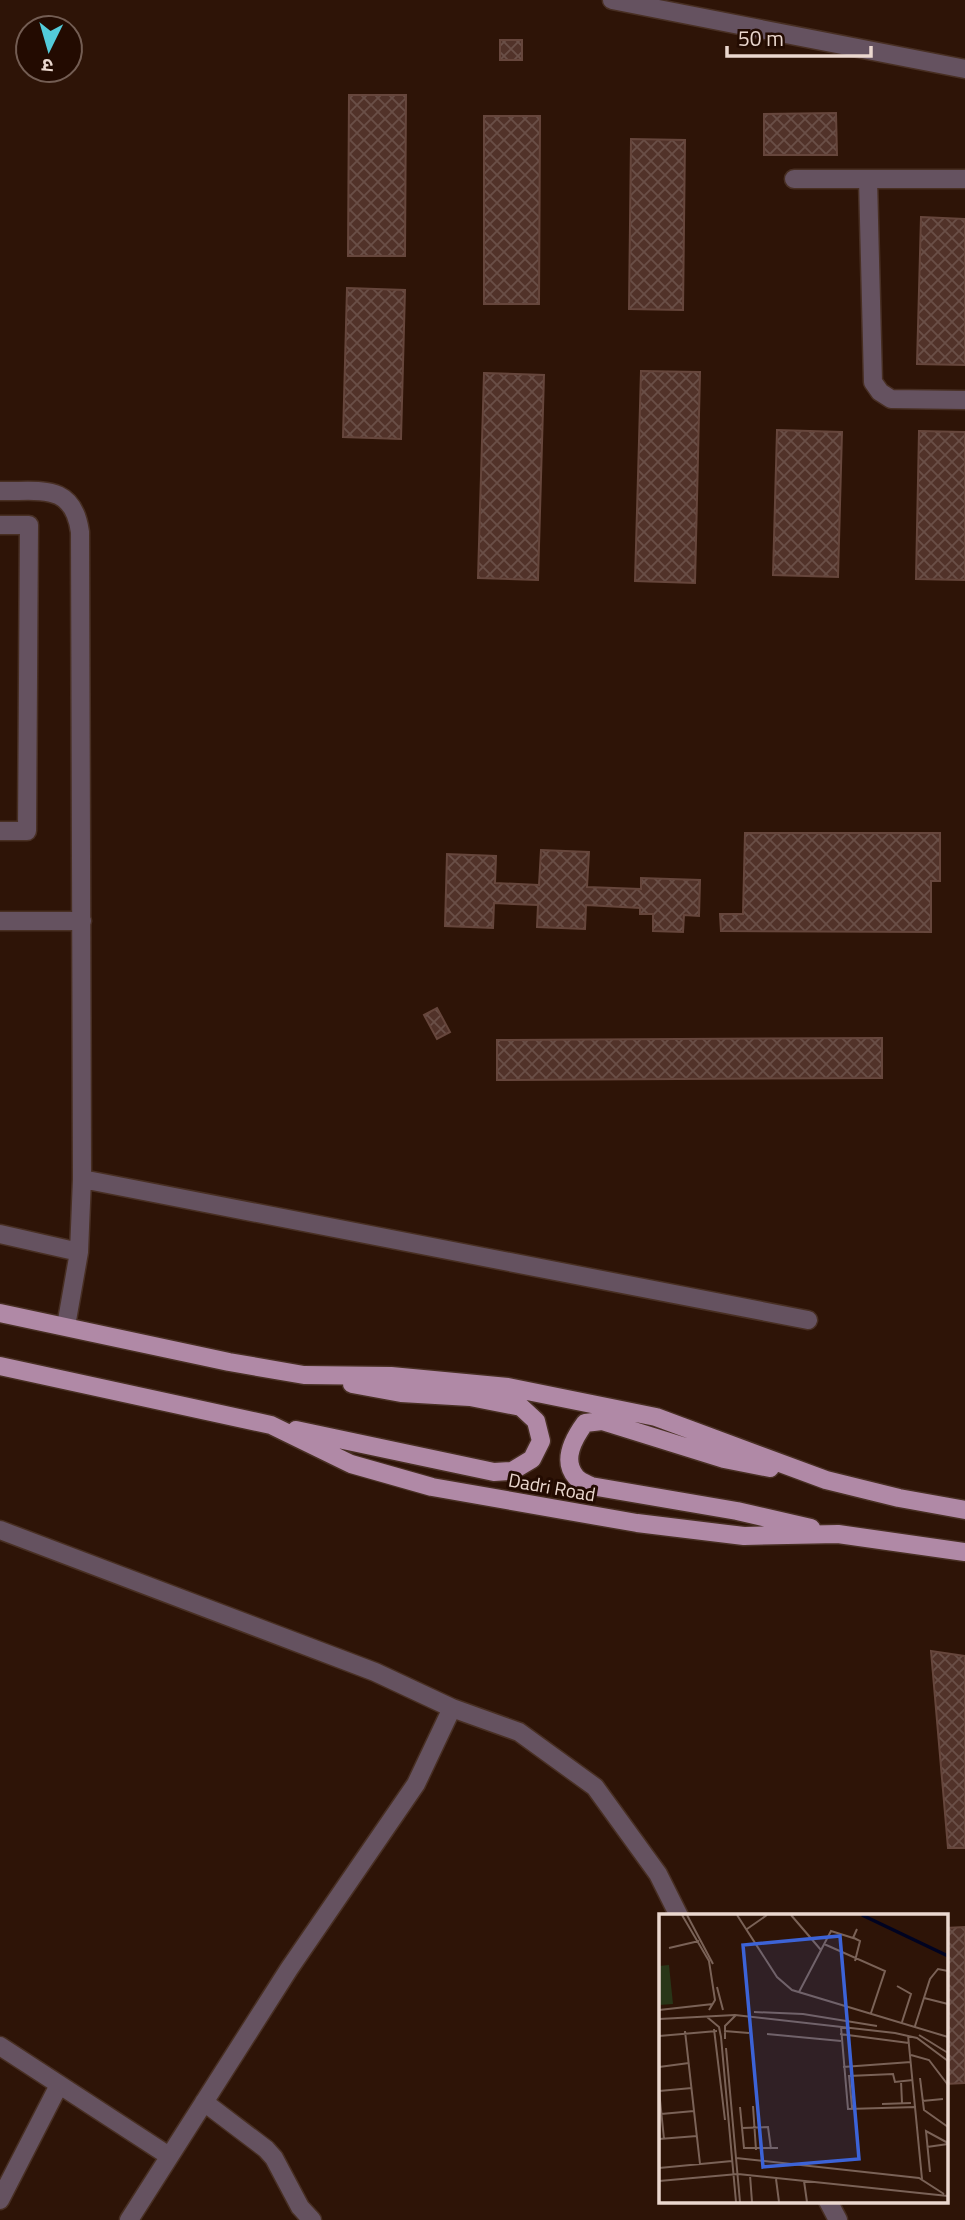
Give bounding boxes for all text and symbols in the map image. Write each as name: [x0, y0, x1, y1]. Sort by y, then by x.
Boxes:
north arrow: [14, 14, 84, 84]
scale bar: [727, 14, 870, 58]
text: 50 m: [738, 22, 784, 54]
text: उ: [40, 51, 54, 81]
street label: Dadri Road: [506, 1465, 598, 1508]
inset map: [659, 1914, 948, 2202]

